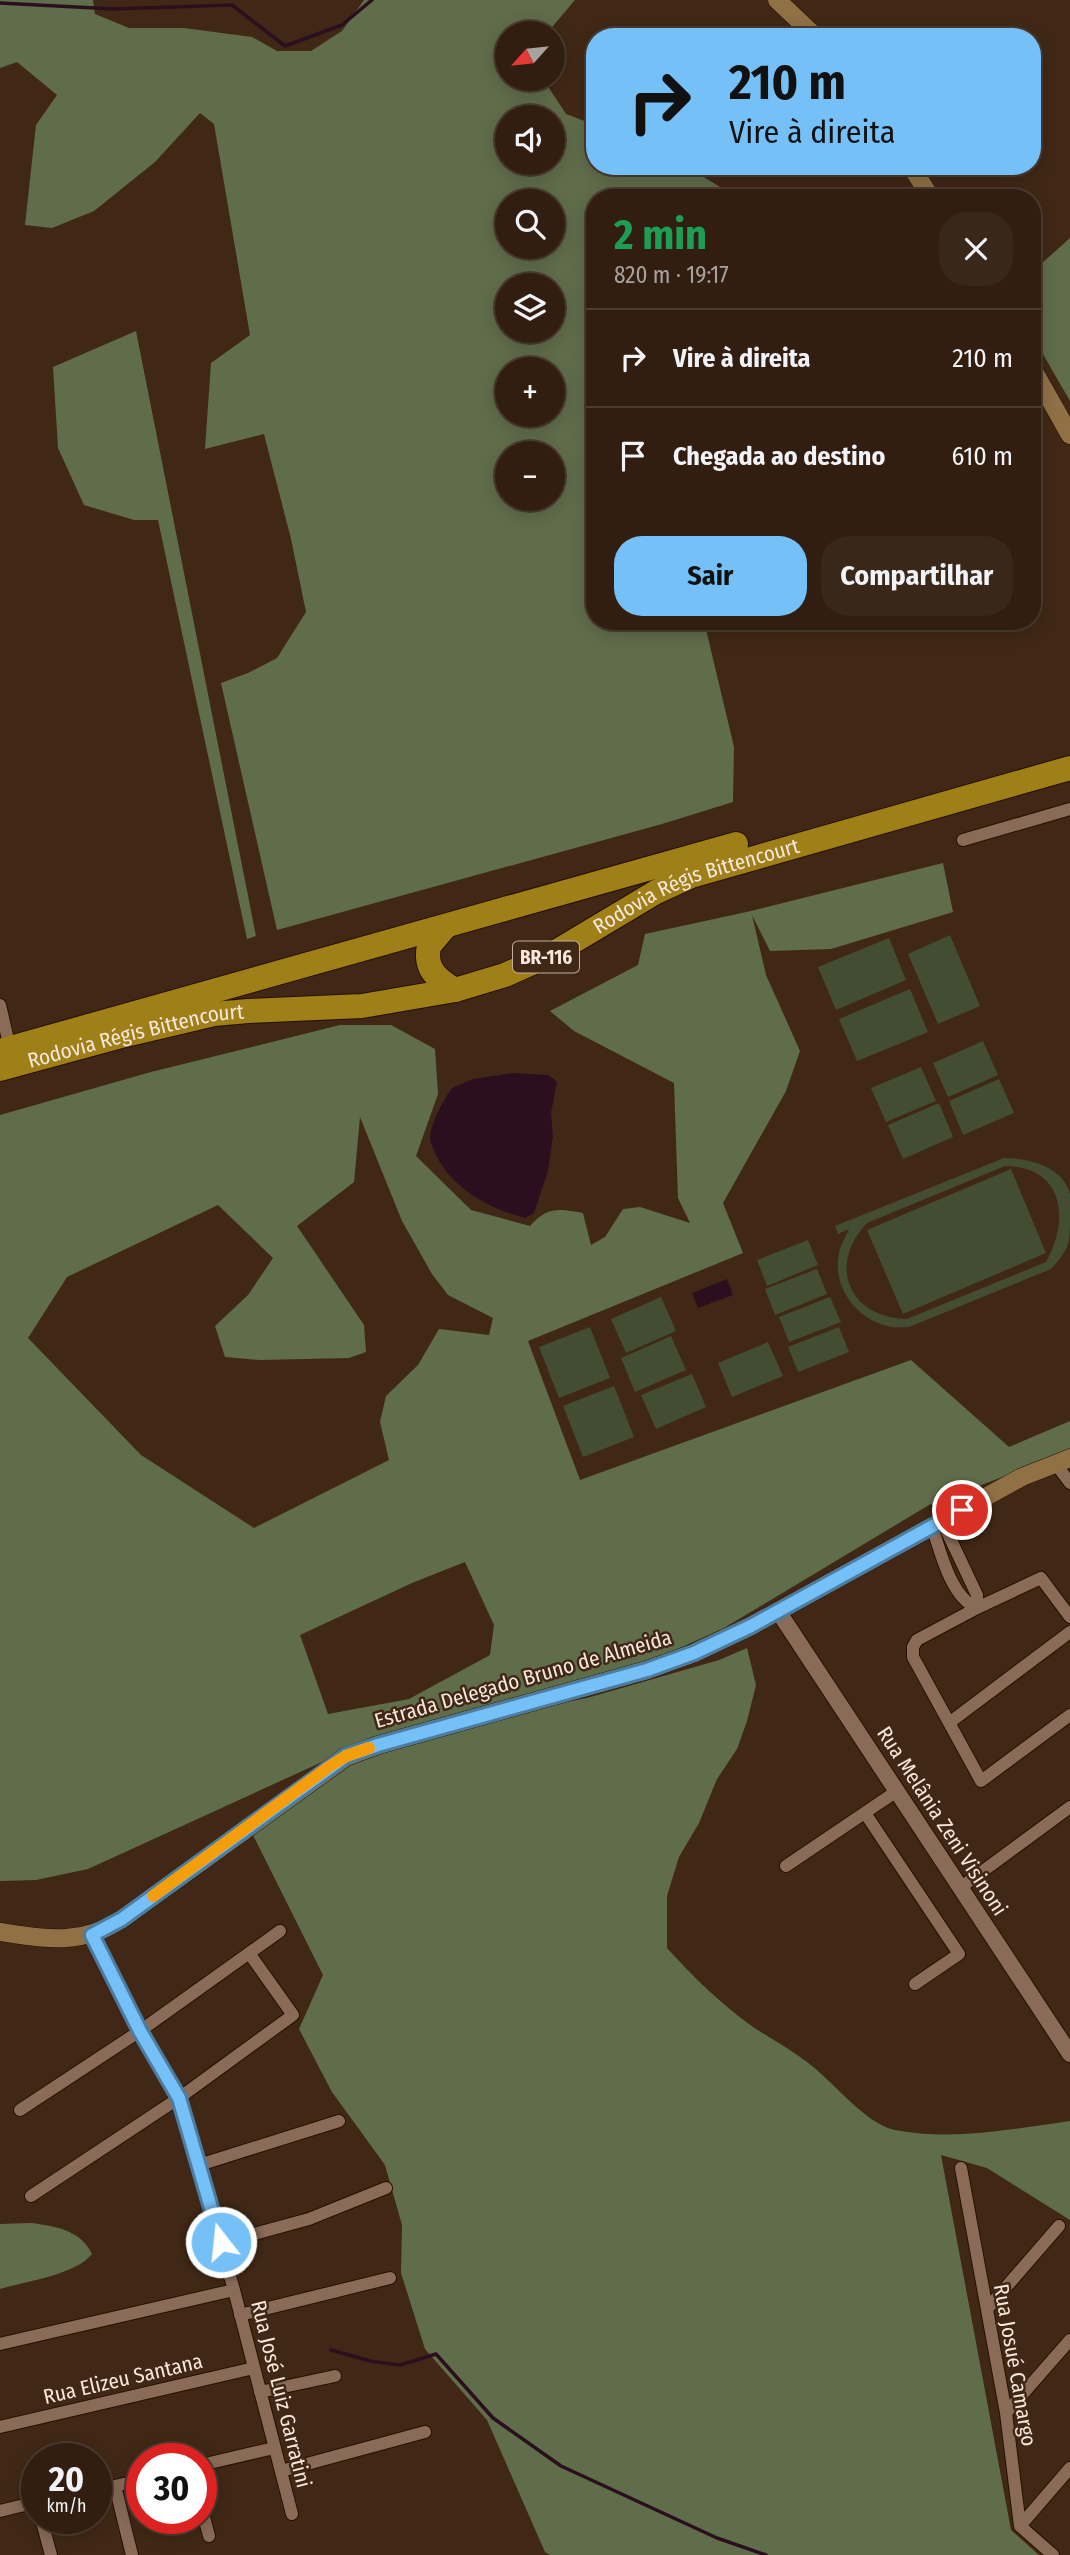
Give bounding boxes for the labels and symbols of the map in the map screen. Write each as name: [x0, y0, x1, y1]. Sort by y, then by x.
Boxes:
north arrow: [495, 21, 565, 91]
street label: Rodovia Régis Bittencourt: [588, 833, 802, 940]
road number: BR-116: [513, 942, 579, 973]
street label: Rodovia Régis Bittencourt: [25, 998, 245, 1074]
pin: [932, 1480, 992, 1540]
street label: Estrada Delegado Bruno de Almeida: [371, 1624, 675, 1734]
street label: Rua Melânia Zeni Visinoni: [871, 1722, 1013, 1920]
position arrow: [184, 2205, 258, 2279]
street label: Rua Josué Camargo: [988, 2282, 1042, 2448]
street label: Rua José Luiz Garratini: [245, 2298, 317, 2490]
street label: Rua Elizeu Santana: [41, 2348, 205, 2410]
speed limit sign: 30: [126, 2443, 217, 2534]

